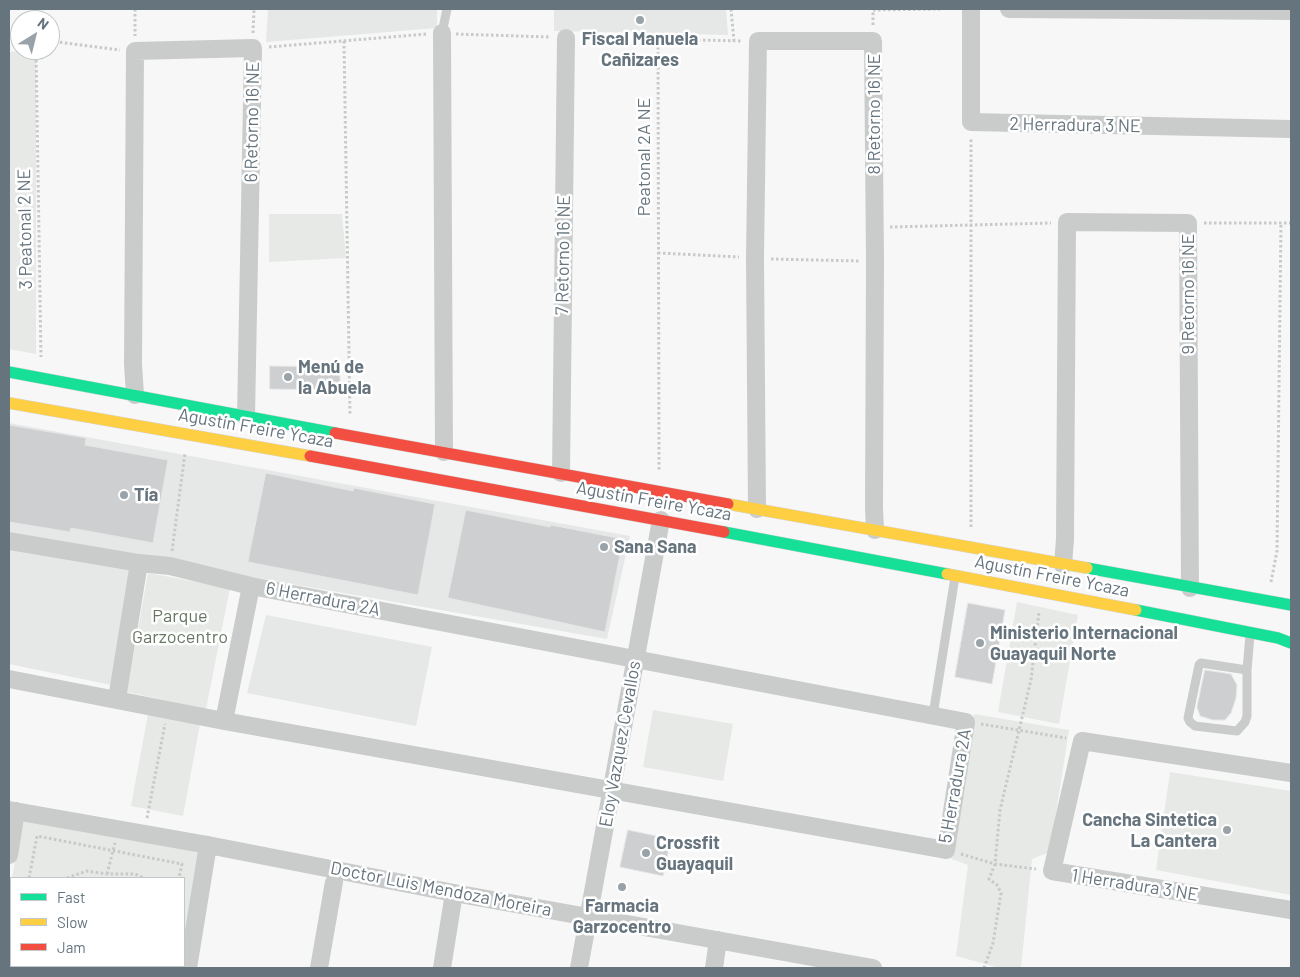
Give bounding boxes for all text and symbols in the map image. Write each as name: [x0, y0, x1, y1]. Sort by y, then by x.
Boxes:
north arrow: [10, 10, 60, 60]
text: N: [35, 14, 52, 33]
marker: Fiscal Manuela Cañizares: [634, 14, 646, 26]
place label: Fiscal Manuela Cañizares: [582, 28, 698, 70]
street label: 8 Retorno 16 NE: [863, 53, 885, 175]
street label: 6 Retorno 16 NE: [240, 61, 264, 183]
street label: Peatonal 2A NE: [633, 98, 655, 216]
street label: 2 Herradura 3 NE: [1009, 113, 1141, 137]
street label: 3 Peatonal 2 NE: [13, 169, 37, 289]
street label: 7 Retorno 16 NE: [551, 195, 575, 315]
street label: 9 Retorno 16 NE: [1177, 233, 1199, 355]
place label: Menú de la Abuela: [298, 356, 371, 398]
marker: Menú de la Abuela: [282, 371, 294, 383]
street label: Agustín Freire Ycaza: [177, 404, 335, 452]
street label: Agustín Freire Ycaza: [575, 477, 733, 525]
place label: Tía: [134, 484, 158, 506]
marker: Tía: [118, 489, 130, 501]
place label: Sana Sana: [614, 536, 697, 558]
marker: Sana Sana: [598, 541, 610, 553]
street label: Agustín Freire Ycaza: [973, 550, 1131, 602]
street label: 6 Herradura 2A: [264, 577, 382, 621]
park label: Parque Garzocentro: [132, 605, 228, 648]
place label: Ministerio Internacional Guayaquil Norte: [990, 622, 1178, 664]
marker: Ministerio Internacional Guayaquil Norte: [974, 637, 986, 649]
street label: Eloy Vazquez Cevallos: [595, 659, 645, 829]
street label: 5 Herradura 2A: [934, 727, 976, 845]
place label: Cancha Sintetica La Cantera: [1082, 809, 1217, 852]
marker: Cancha Sintetica La Cantera: [1221, 824, 1233, 836]
place label: Crossfit Guayaquil: [656, 832, 733, 874]
marker: Crossfit Guayaquil: [640, 847, 652, 859]
street label: Doctor Luis Mendoza Moreira: [329, 857, 553, 921]
street label: 1 Herradura 3 NE: [1070, 864, 1200, 906]
legend: [10, 877, 185, 967]
marker: Farmacia Garzocentro: [616, 881, 628, 893]
text: Fast: [57, 888, 85, 906]
place label: Farmacia Garzocentro: [573, 895, 671, 938]
text: Slow: [57, 913, 88, 931]
text: Jam: [57, 938, 86, 956]

